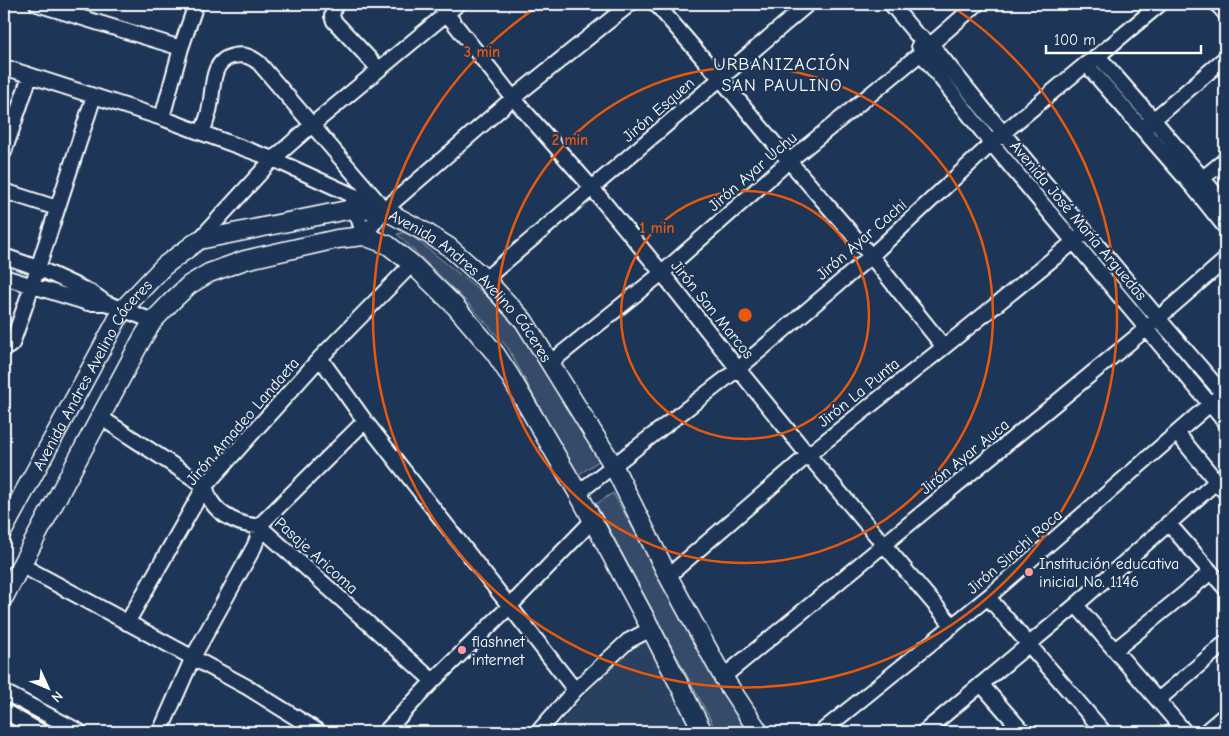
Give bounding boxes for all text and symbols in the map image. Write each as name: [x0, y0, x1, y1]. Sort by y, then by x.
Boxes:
scale bar: [1046, 22, 1202, 54]
text: 100 m: [1054, 31, 1096, 49]
text: 3 min: [464, 43, 500, 61]
district label: URBANIZACIÓN SAN PAULINO: [713, 53, 851, 96]
street label: Jirón Esquen: [619, 74, 698, 146]
street label: Jirón Ayar Uchu: [705, 128, 801, 215]
text: 2 min: [552, 131, 588, 149]
street label: Avenida José María Arguedas: [1006, 137, 1150, 304]
street label: Jirón Ayar Cachi: [813, 196, 910, 284]
street label: Avenida Andres Avelino Cáceres: [386, 206, 555, 366]
text: 1 min: [640, 219, 674, 237]
street label: Jirón San Marcos: [667, 257, 758, 363]
street label: Avenida Andres Avelino Cáceres: [30, 276, 156, 474]
centre of rings: [736, 306, 754, 324]
street label: Jirón Amadeo Landaeta: [183, 354, 303, 489]
street label: Jirón La Punta: [814, 355, 903, 431]
street label: Jirón Ayar Auca: [917, 415, 1013, 498]
street label: Jirón Sinchi Roca: [964, 506, 1066, 598]
street label: Pasaje Aricoma: [271, 514, 362, 598]
place label: Institución educativa inicial No. 1146: [1039, 555, 1179, 591]
marker: Institución educativa inicial No. 1146: [1023, 566, 1035, 578]
place label: flashnet internet: [471, 633, 525, 669]
marker: flashnet internet: [456, 644, 468, 656]
north arrow: [22, 664, 72, 714]
text: N: [48, 687, 66, 706]

